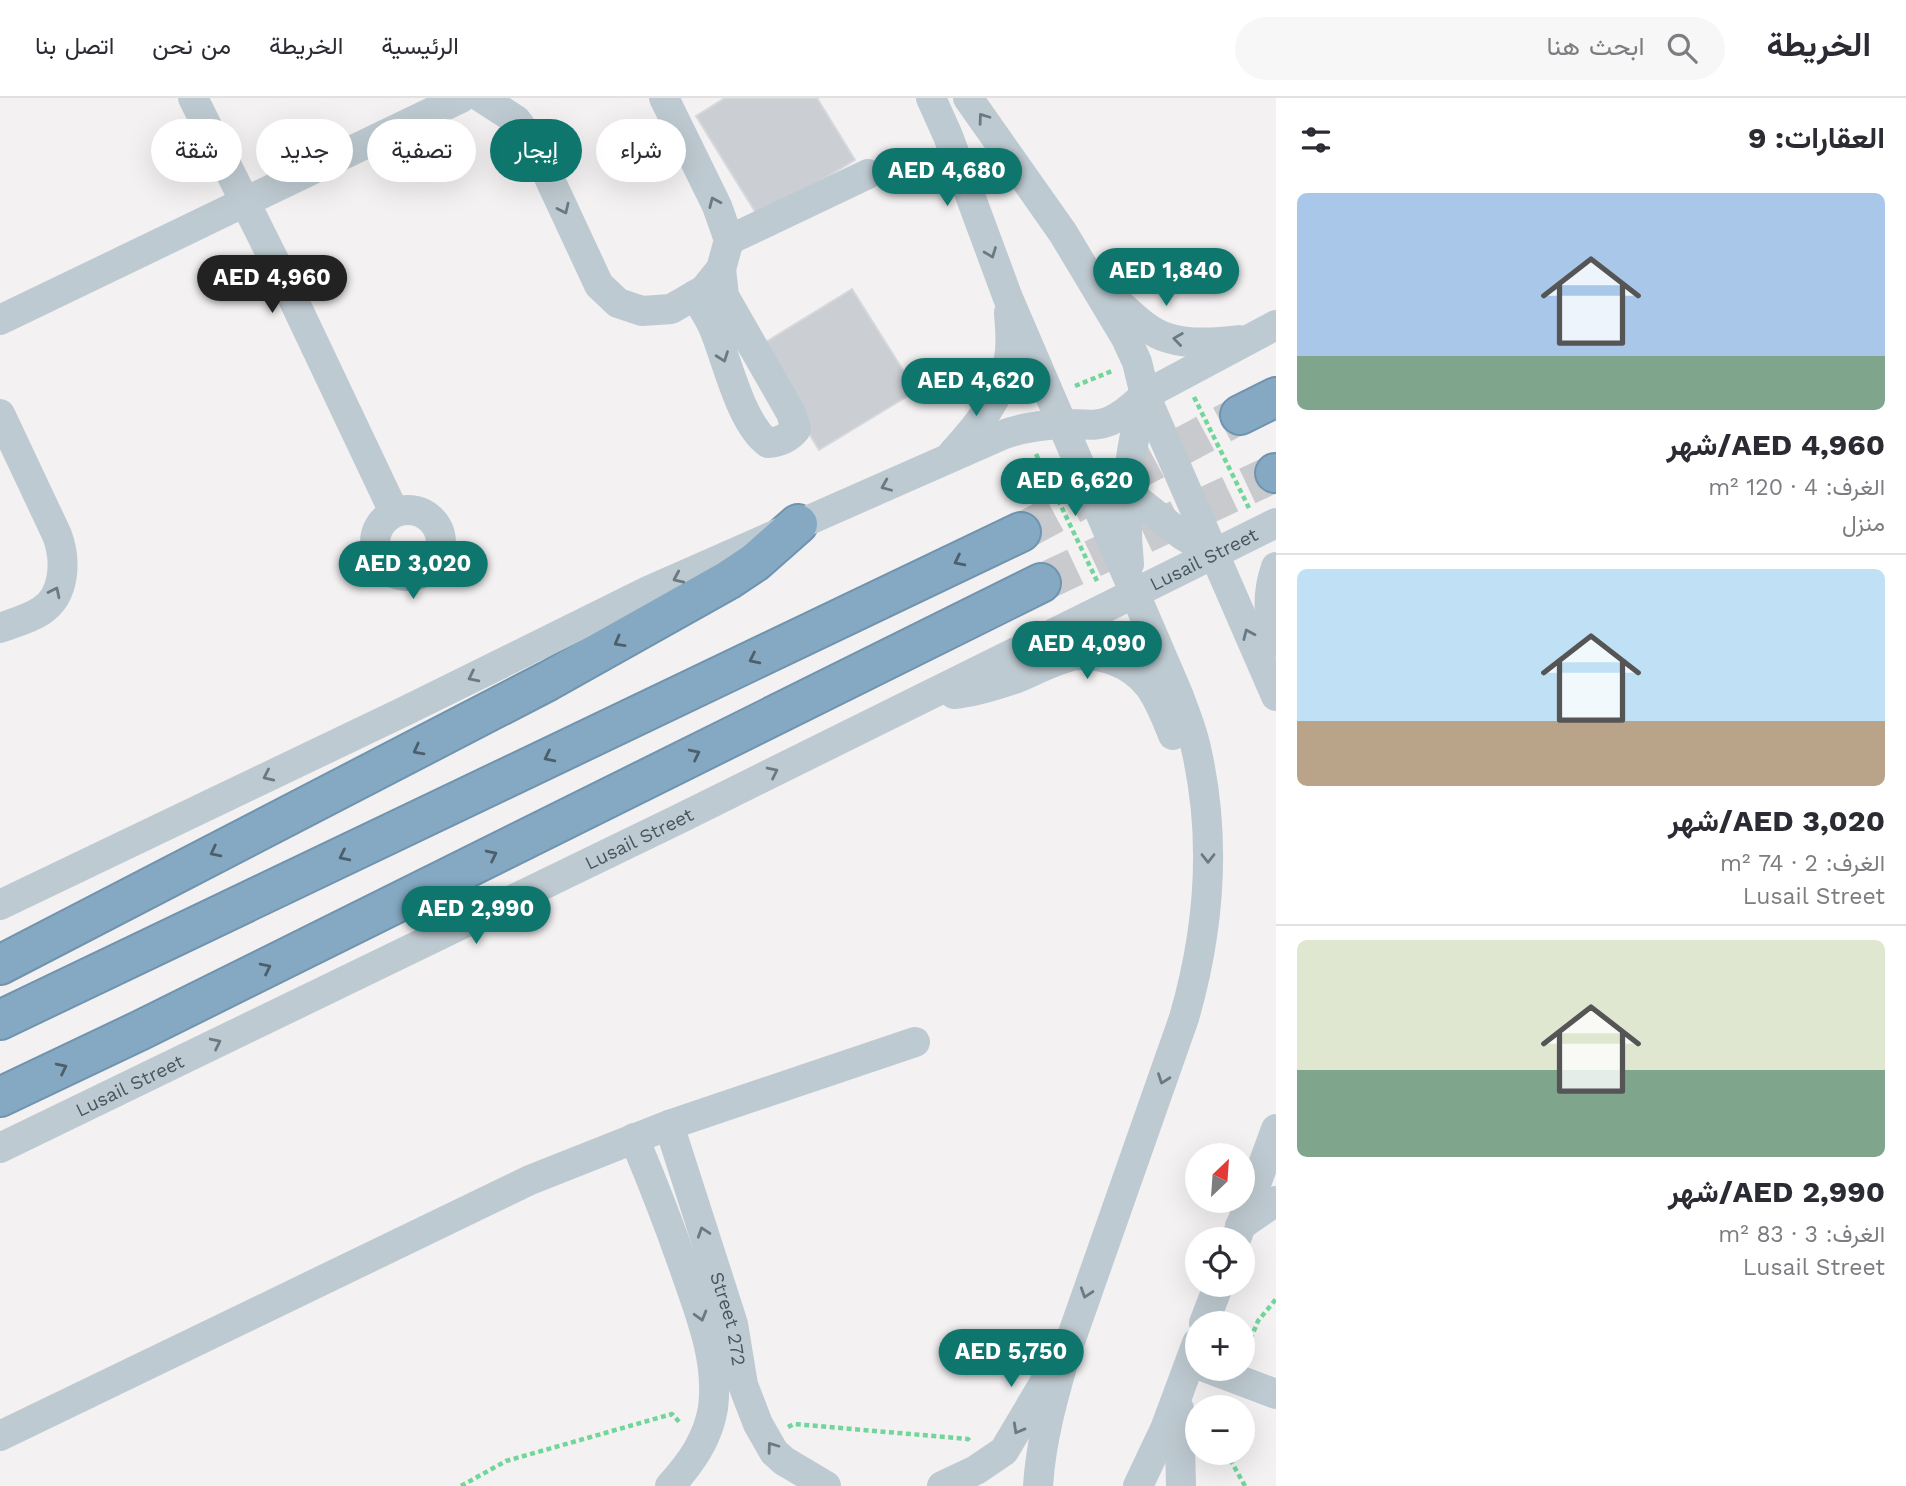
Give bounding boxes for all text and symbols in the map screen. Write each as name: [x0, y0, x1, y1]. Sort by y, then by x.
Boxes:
search box: [1235, 17, 1725, 80]
text: الخريطة: [1767, 25, 1871, 64]
icon: search: [1663, 29, 1701, 67]
text: ابحث هنا: [1546, 31, 1645, 61]
text: اتصل بنا: [35, 32, 114, 60]
text: من نحن: [152, 32, 231, 60]
text: الخريطة: [269, 32, 343, 60]
text: الرئيسية: [381, 32, 459, 60]
one-way arrow: [979, 113, 991, 126]
chip: شقة: [151, 119, 242, 182]
chip: جديد: [256, 119, 353, 182]
chip: تصفية: [367, 119, 476, 182]
chip: إيجار: [490, 119, 582, 182]
chip: شراء: [596, 119, 686, 182]
text: العقارات: 9: [1748, 120, 1885, 155]
icon: filters: [1297, 121, 1335, 159]
pin: AED 4,680: [867, 148, 1027, 208]
text: AED 4,680: [888, 157, 1006, 184]
one-way arrow: [708, 196, 722, 209]
one-way arrow: [555, 201, 569, 214]
icon: home: [1528, 238, 1654, 364]
one-way arrow: [982, 246, 996, 258]
pin: AED 1,840: [1086, 248, 1246, 308]
pin: AED 4,960: [192, 256, 352, 315]
text: AED 1,840: [1109, 257, 1223, 284]
text: AED 4,960: [213, 264, 331, 291]
one-way arrow: [1172, 332, 1184, 347]
one-way arrow: [715, 350, 729, 362]
pin: AED 4,620: [896, 358, 1056, 418]
text: AED 4,620: [917, 367, 1035, 394]
text: AED 4,960/شهر: [1667, 427, 1885, 462]
pin: AED 6,620: [995, 458, 1155, 518]
text: AED 6,620: [1017, 467, 1133, 494]
text: الغرف: 4 · 120 m²: [1708, 474, 1885, 501]
one-way arrow: [881, 478, 893, 492]
text: منزل: [1842, 510, 1885, 537]
street label: Lusail Street: [1146, 522, 1261, 595]
pin: AED 3,020: [333, 542, 493, 601]
text: AED 3,020: [355, 550, 471, 577]
one-way arrow: [954, 553, 966, 567]
one-way arrow: [672, 570, 685, 584]
one-way arrow: [46, 587, 60, 599]
icon: home: [1528, 615, 1654, 741]
pin: AED 4,090: [1007, 622, 1167, 681]
one-way arrow: [1242, 629, 1256, 641]
text: AED 4,090: [1028, 630, 1146, 657]
one-way arrow: [613, 634, 626, 647]
one-way arrow: [749, 651, 761, 665]
one-way arrow: [468, 669, 480, 683]
one-way arrow: [413, 742, 426, 755]
one-way arrow: [544, 749, 556, 763]
one-way arrow: [688, 749, 700, 763]
one-way arrow: [766, 767, 778, 781]
one-way arrow: [263, 768, 275, 782]
street label: Lusail Street: [581, 802, 697, 874]
text: AED 3,020/شهر: [1668, 803, 1885, 838]
one-way arrow: [210, 844, 222, 858]
one-way arrow: [339, 847, 351, 861]
one-way arrow: [485, 850, 497, 864]
text: الغرف: 2 · 74 m²: [1720, 850, 1885, 877]
one-way arrow: [1200, 853, 1216, 864]
text: Lusail Street: [1743, 883, 1885, 910]
pin: AED 2,990: [396, 886, 556, 946]
text: AED 2,990: [418, 895, 534, 922]
one-way arrow: [259, 962, 271, 976]
icon: home: [1528, 986, 1654, 1112]
one-way arrow: [209, 1038, 221, 1052]
street label: Lusail Street: [72, 1049, 188, 1121]
one-way arrow: [55, 1062, 67, 1076]
one-way arrow: [1157, 1073, 1171, 1085]
north arrow: [1185, 1143, 1255, 1213]
map controls: [1185, 1143, 1255, 1465]
text: AED 2,990/شهر: [1668, 1174, 1885, 1209]
text: الغرف: 3 · 83 m²: [1718, 1221, 1885, 1248]
one-way arrow: [697, 1226, 712, 1238]
button: locate: [1185, 1227, 1255, 1297]
text: Lusail Street: [1743, 1254, 1885, 1281]
street label: Street 272: [705, 1269, 751, 1367]
one-way arrow: [1080, 1287, 1094, 1299]
one-way arrow: [693, 1310, 707, 1322]
button: +: [1185, 1311, 1255, 1381]
pin: AED 5,750: [931, 1330, 1091, 1389]
text: AED 5,750: [955, 1338, 1067, 1365]
button: −: [1185, 1395, 1255, 1465]
one-way arrow: [1013, 1422, 1026, 1434]
one-way arrow: [768, 1442, 780, 1455]

